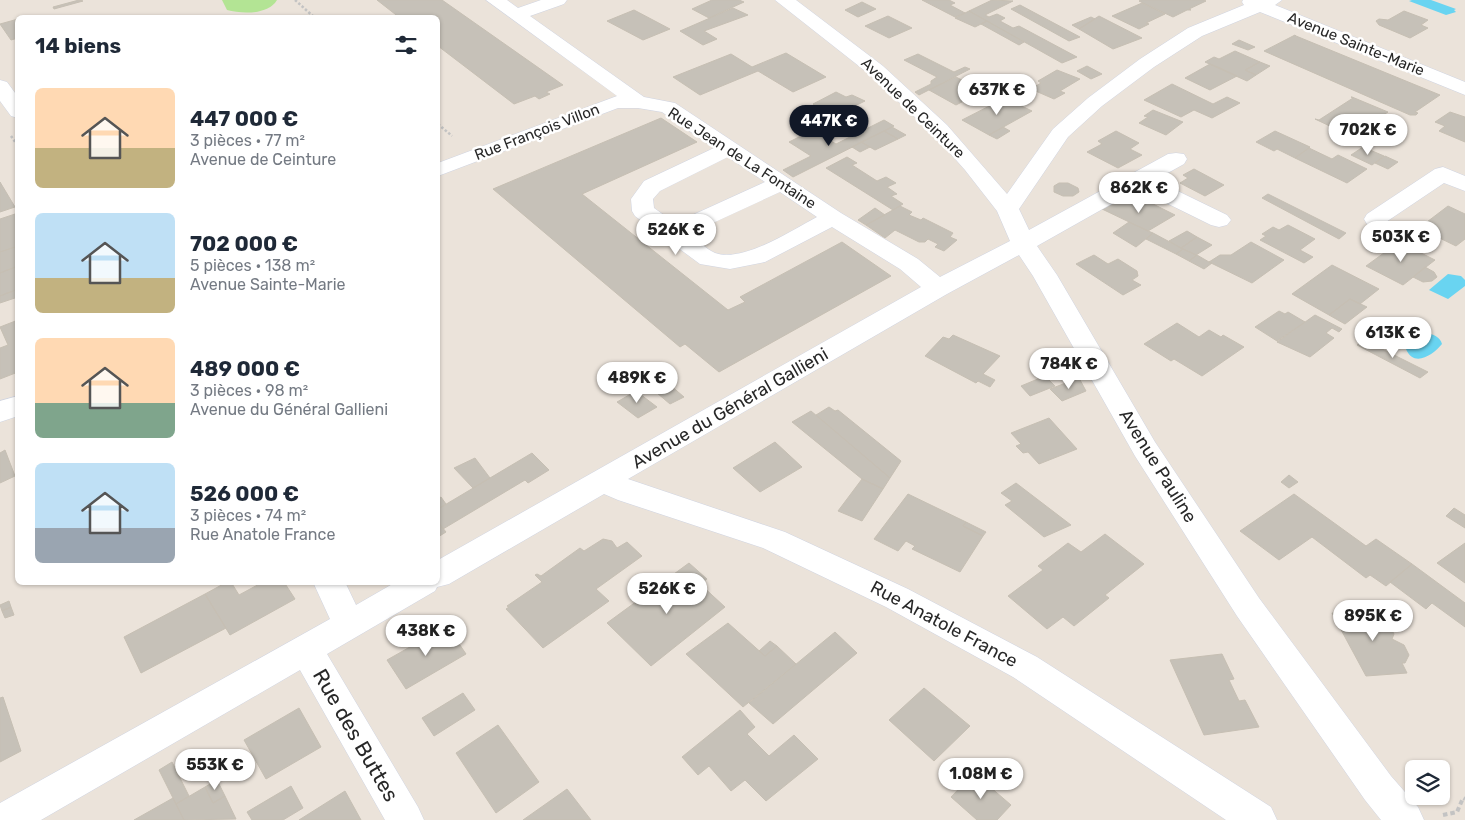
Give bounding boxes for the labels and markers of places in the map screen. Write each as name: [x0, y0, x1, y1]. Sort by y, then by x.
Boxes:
pin: 637K €: [956, 74, 1038, 116]
pin: 447K €: [788, 104, 870, 147]
pin: 702K €: [1327, 114, 1409, 156]
pin: 862K €: [1098, 172, 1180, 214]
pin: 526K €: [635, 214, 717, 256]
pin: 503K €: [1360, 220, 1442, 263]
pin: 613K €: [1352, 316, 1434, 359]
pin: 784K €: [1028, 348, 1110, 390]
pin: 489K €: [596, 362, 678, 404]
pin: 526K €: [626, 572, 708, 615]
pin: 895K €: [1332, 600, 1414, 642]
pin: 438K €: [385, 614, 467, 657]
pin: 553K €: [174, 748, 256, 791]
pin: 1.08M €: [935, 758, 1027, 800]

